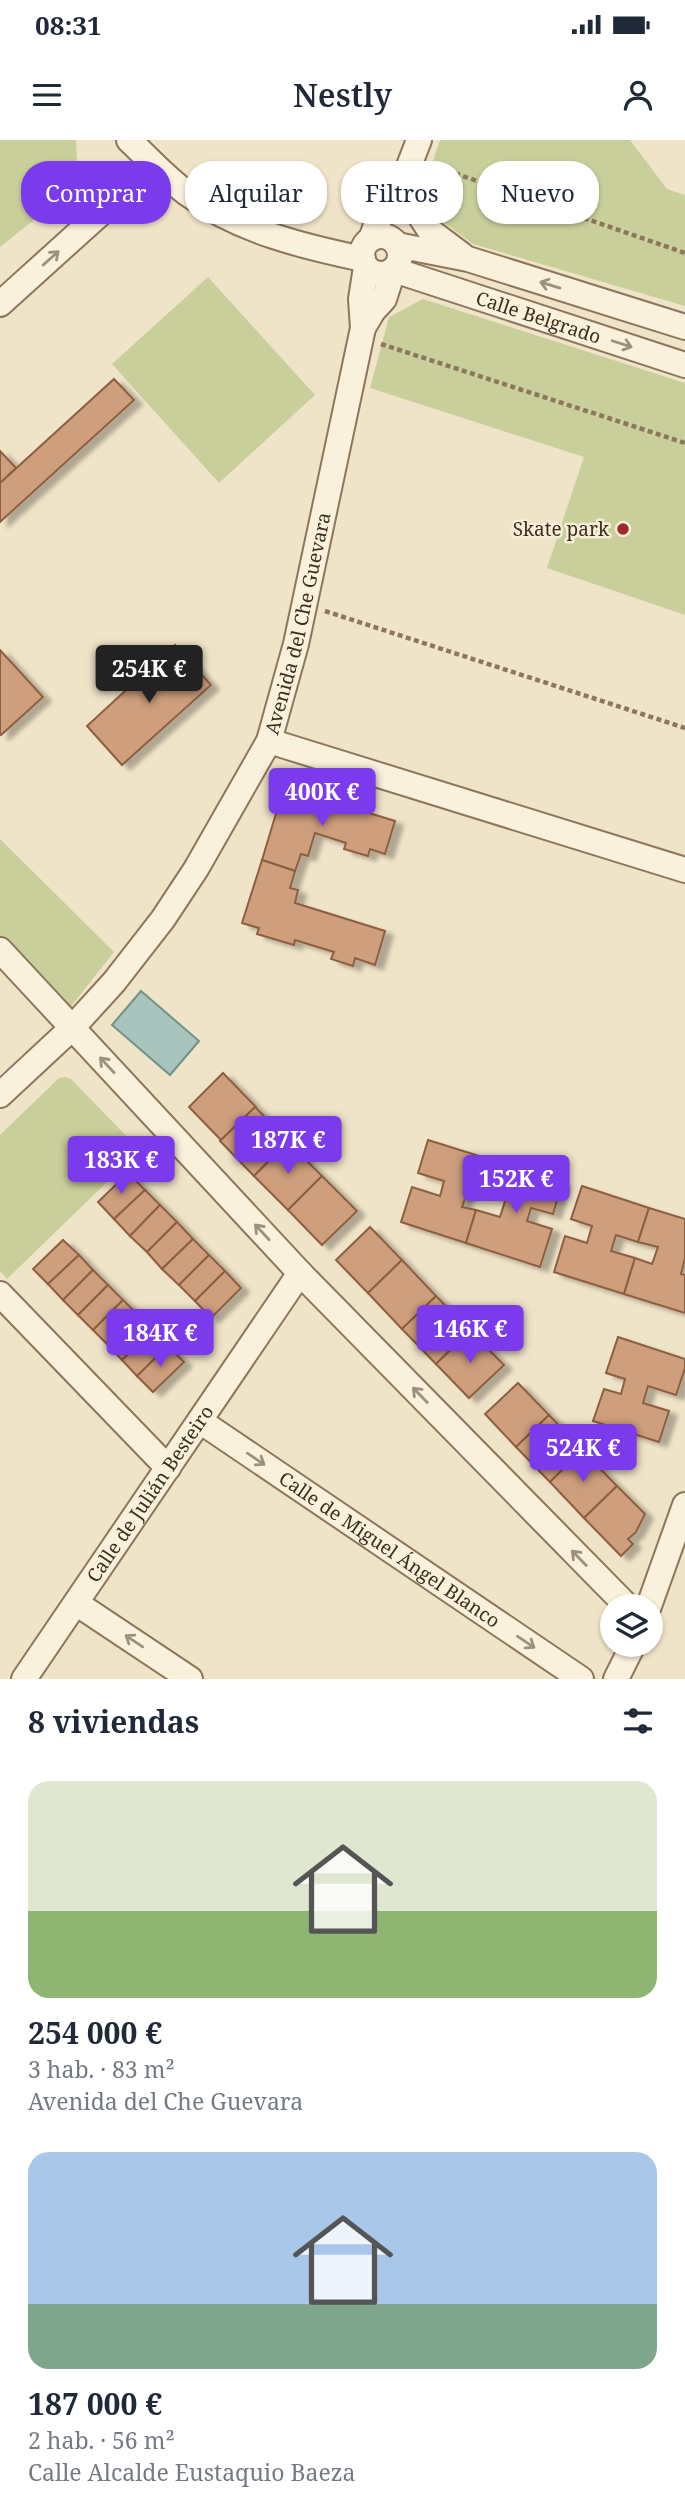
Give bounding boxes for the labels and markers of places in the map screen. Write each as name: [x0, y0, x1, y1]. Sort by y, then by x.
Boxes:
place label: Skate park: [513, 516, 610, 542]
marker: Skate park: [615, 521, 631, 537]
pin: 254K €: [92, 645, 206, 705]
pin: 400K €: [265, 768, 379, 828]
pin: 187K €: [231, 1116, 345, 1176]
pin: 183K €: [64, 1136, 178, 1196]
pin: 152K €: [459, 1156, 573, 1215]
pin: 146K €: [413, 1306, 527, 1365]
pin: 184K €: [103, 1310, 217, 1369]
pin: 524K €: [526, 1424, 640, 1484]

